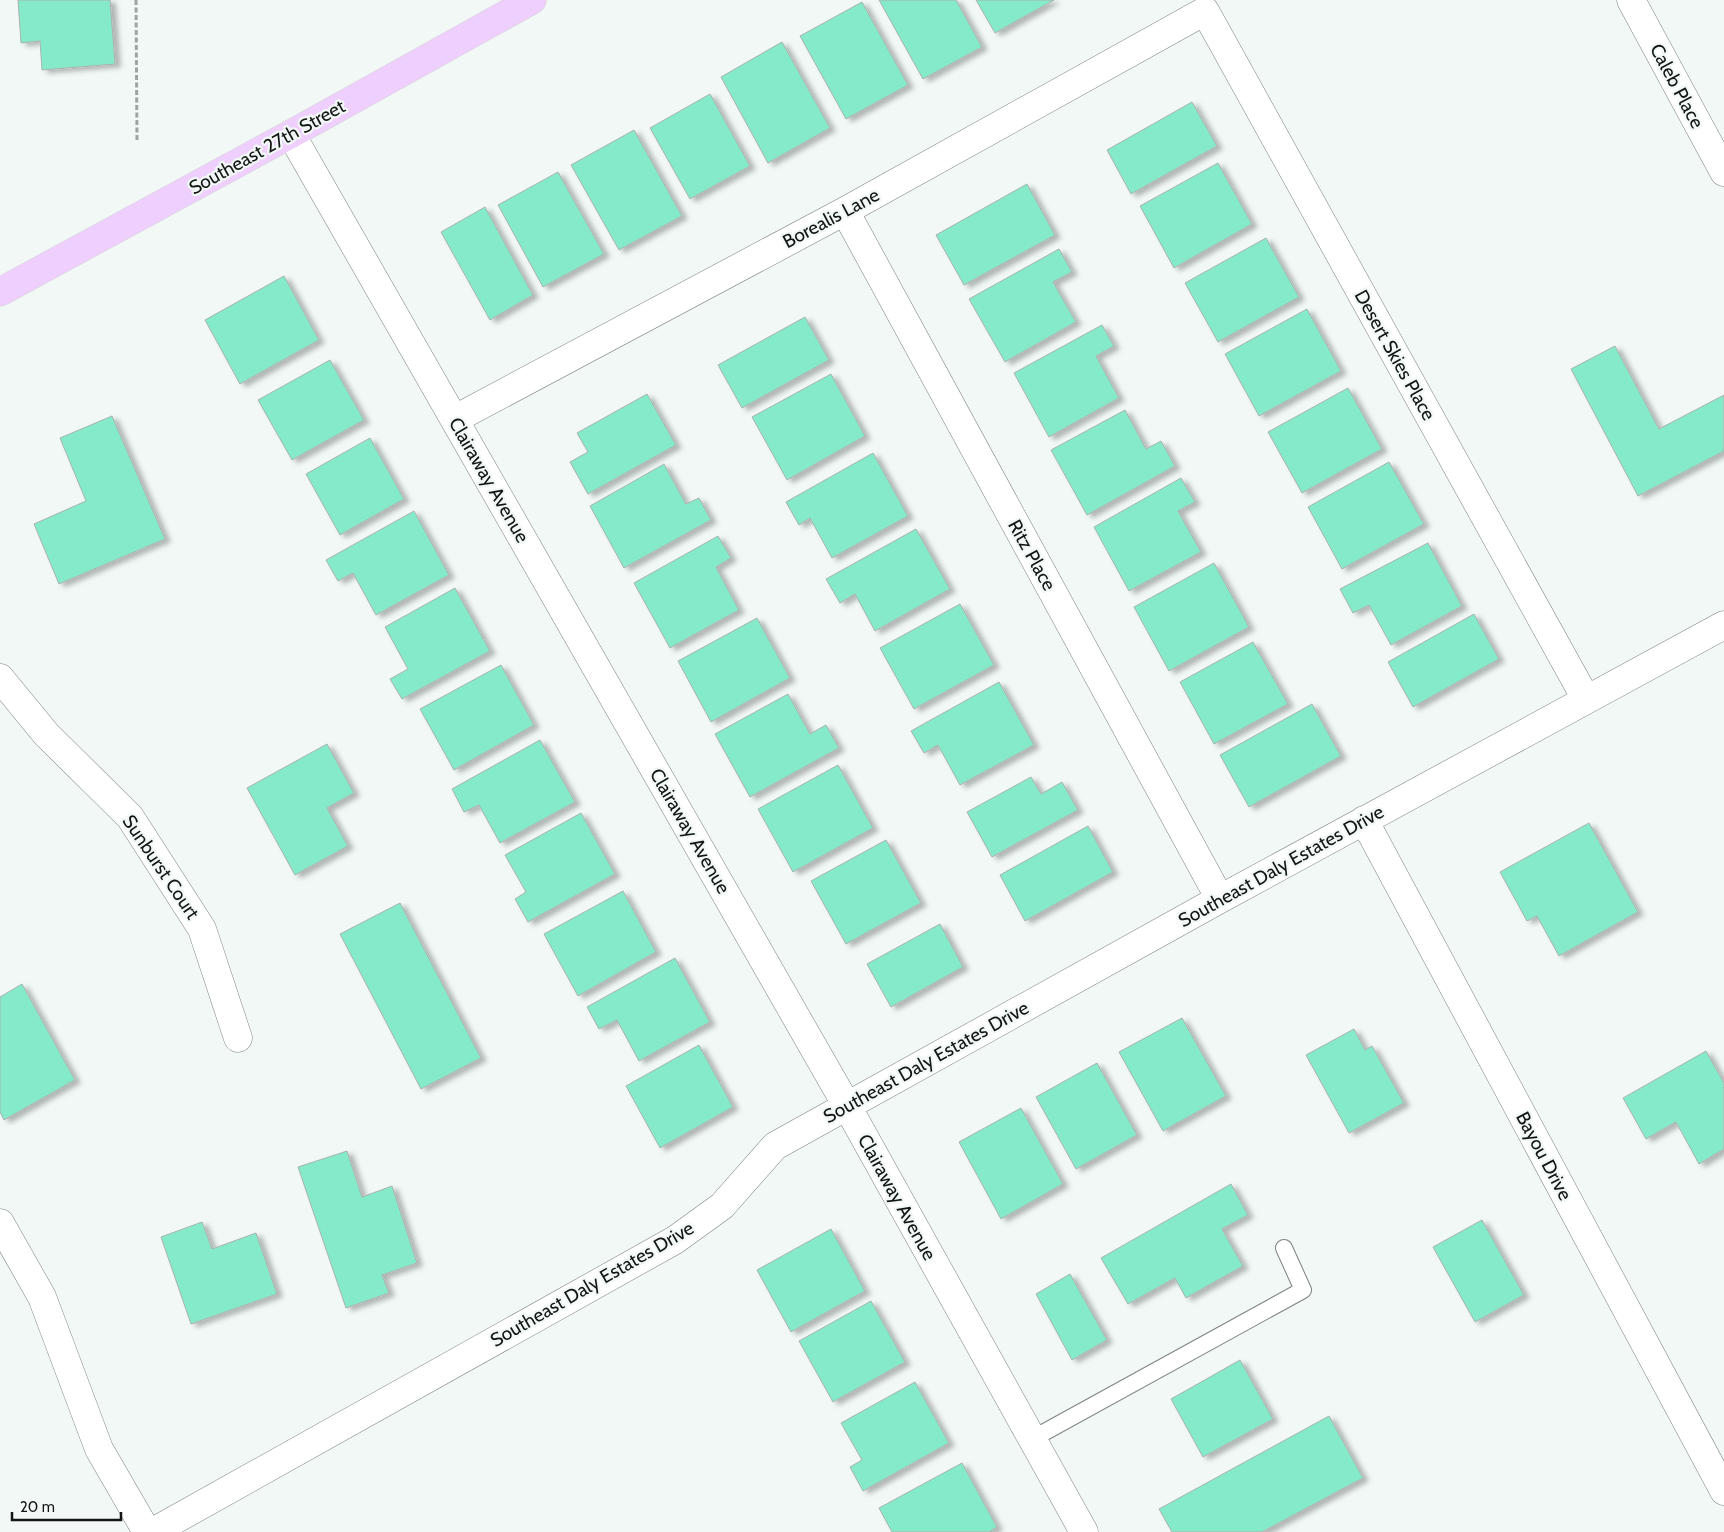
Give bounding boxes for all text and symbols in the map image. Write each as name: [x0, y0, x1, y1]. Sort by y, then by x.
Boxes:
street label: Caleb Place: [1645, 40, 1709, 132]
street label: Southeast 27th Street: [185, 94, 350, 199]
street label: Borealis Lane: [779, 183, 883, 253]
street label: Desert Skies Place: [1350, 286, 1441, 425]
street label: Clairaway Avenue: [444, 413, 534, 547]
street label: Ritz Place: [1003, 515, 1061, 595]
street label: Clairaway Avenue: [645, 764, 735, 898]
street label: Southeast Daly Estates Drive: [1174, 800, 1388, 932]
street label: Sunburst Court: [118, 810, 205, 924]
street label: Southeast Daly Estates Drive: [819, 996, 1033, 1128]
street label: Bayou Drive: [1511, 1108, 1577, 1204]
street label: Clairaway Avenue: [853, 1130, 941, 1264]
street label: Southeast Daly Estates Drive: [486, 1216, 698, 1352]
scale bar: [12, 1490, 121, 1522]
text: 20 m: [20, 1498, 55, 1516]

